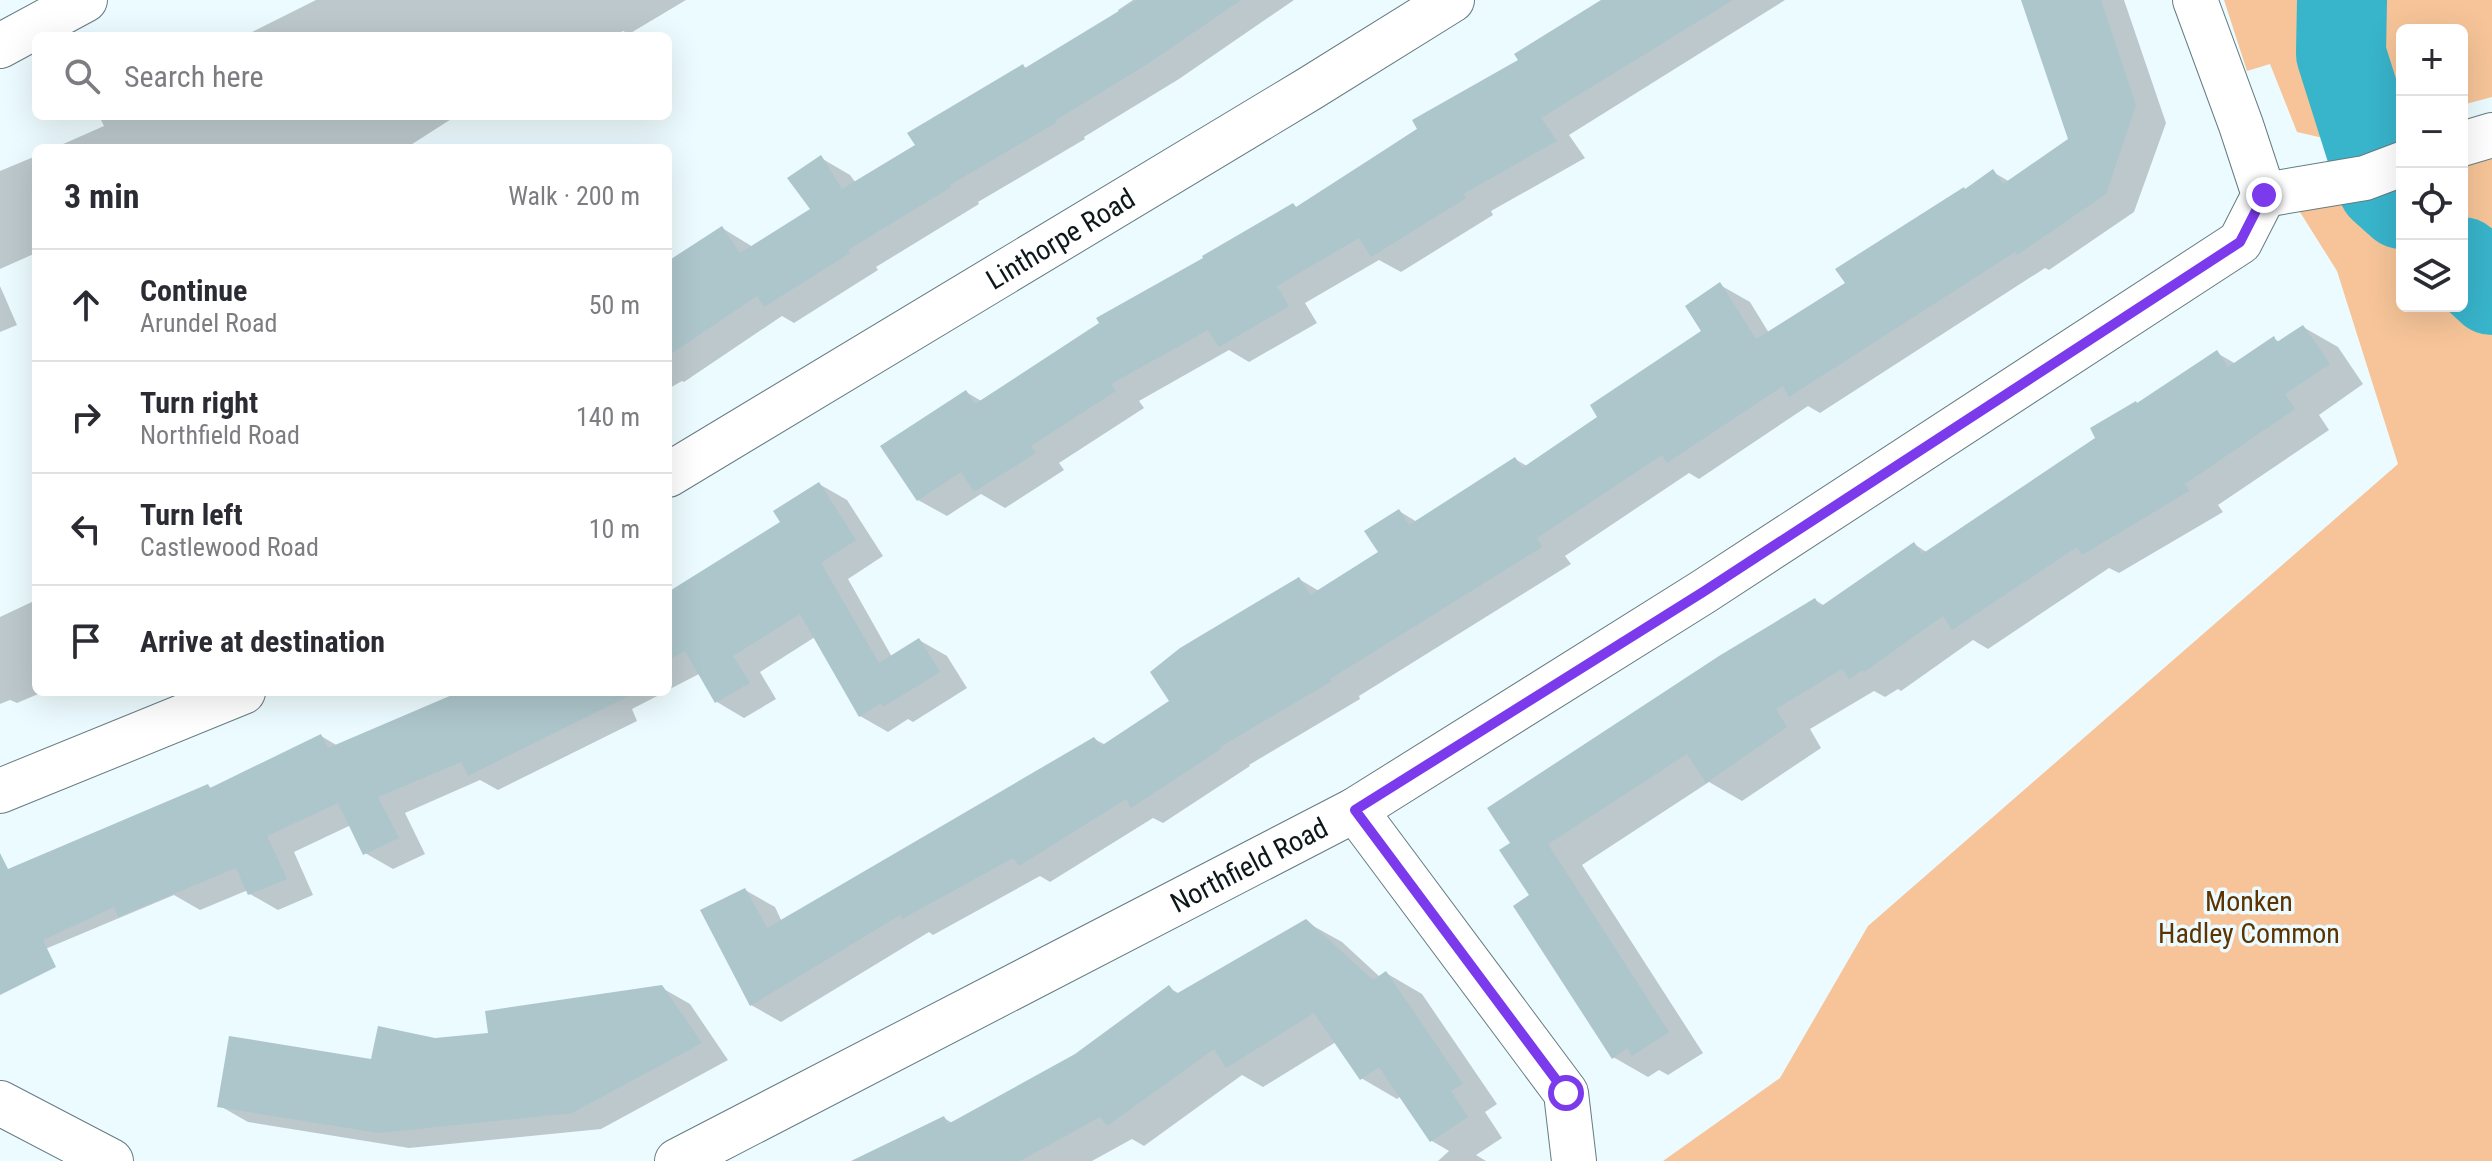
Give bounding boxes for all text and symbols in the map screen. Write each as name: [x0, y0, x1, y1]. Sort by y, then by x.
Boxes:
map controls: [2396, 24, 2468, 312]
button: +: [2396, 24, 2468, 96]
search box: [32, 32, 672, 120]
icon: search: [60, 54, 104, 98]
text: Search here: [124, 59, 264, 94]
button: −: [2396, 96, 2468, 168]
button: locate: [2396, 168, 2468, 240]
text: 3 min: [64, 176, 140, 216]
route end: [2246, 177, 2282, 213]
text: Walk · 200 m: [508, 181, 640, 211]
street label: Linthorpe Road: [980, 182, 1141, 296]
button: layers: [2396, 240, 2468, 312]
text: Continue: [140, 273, 247, 308]
icon: ahead: [64, 283, 108, 327]
text: 50 m: [589, 290, 640, 320]
text: Arundel Road: [140, 308, 277, 338]
text: Turn right: [140, 385, 258, 420]
icon: right: [64, 395, 108, 439]
text: 140 m: [576, 402, 640, 432]
text: Northfield Road: [140, 420, 300, 450]
text: Turn left: [140, 497, 243, 532]
icon: left: [64, 507, 108, 551]
text: 10 m: [589, 514, 640, 544]
text: Castlewood Road: [140, 532, 319, 562]
icon: arrive: [64, 619, 108, 663]
text: Arrive at destination: [140, 624, 385, 659]
street label: Northfield Road: [1165, 811, 1333, 920]
park label: Monken Hadley Common: [2158, 885, 2340, 950]
route start: [1548, 1075, 1584, 1111]

